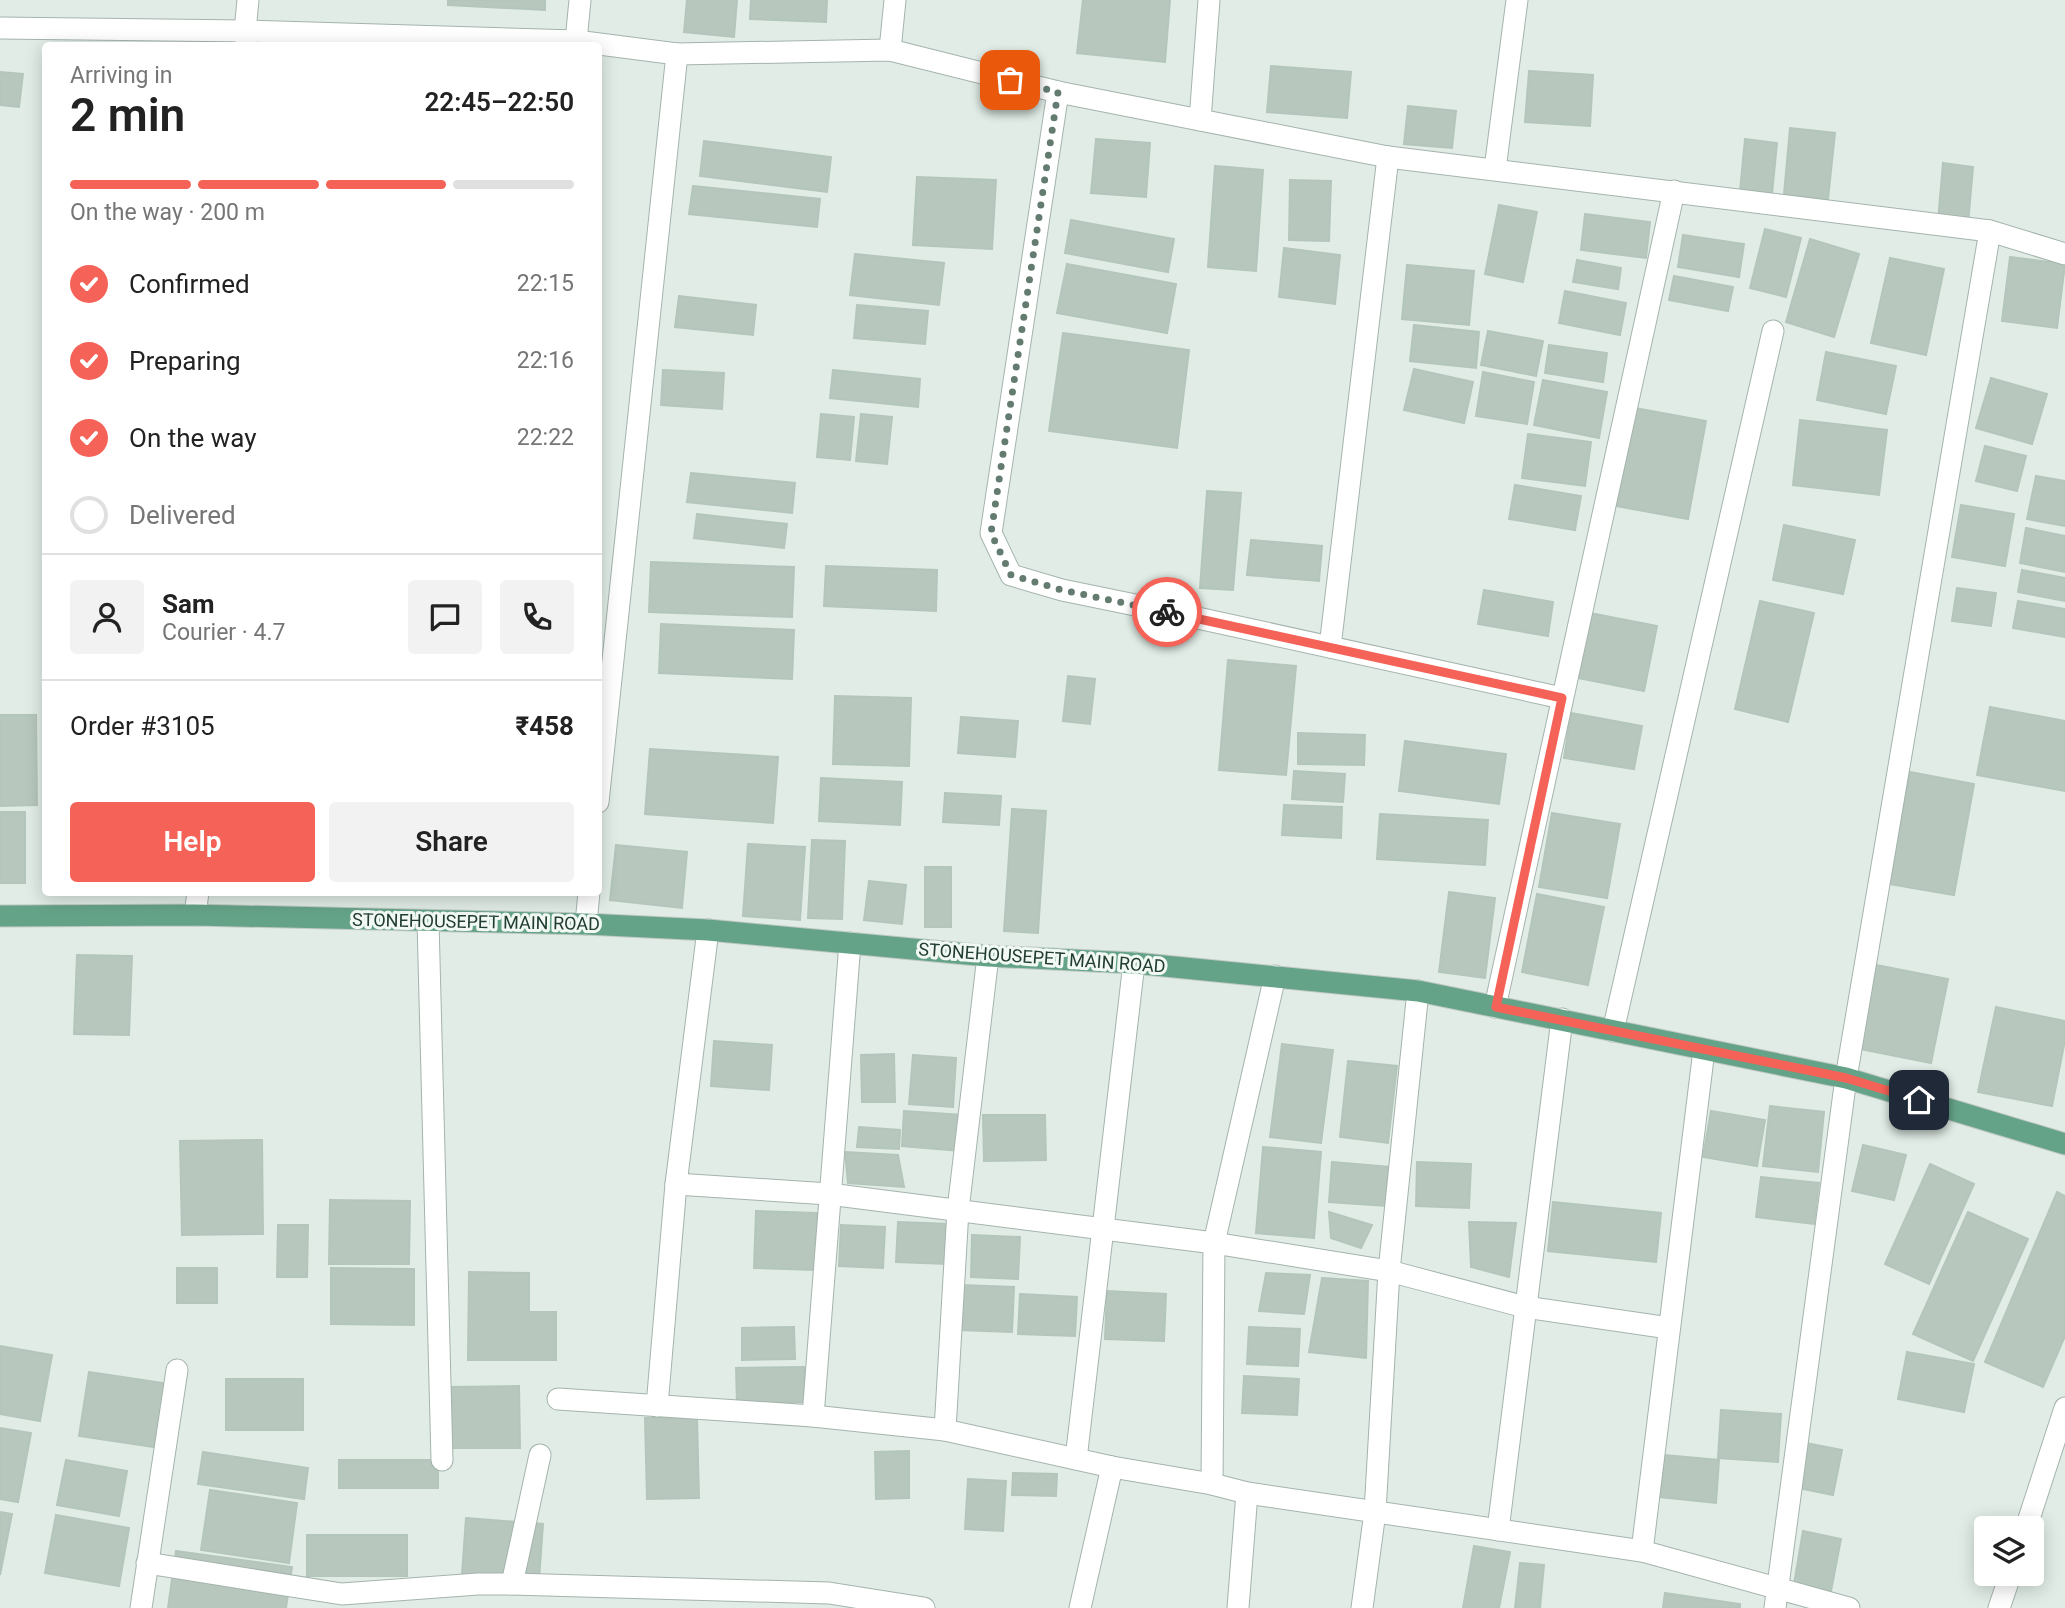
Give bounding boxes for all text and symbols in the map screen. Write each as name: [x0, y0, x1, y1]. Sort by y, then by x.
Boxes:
pin: [980, 50, 1040, 110]
icon: bag: [991, 61, 1029, 99]
text: Arriving in: [70, 62, 173, 89]
text: 22:45–22:50: [424, 87, 574, 117]
text: 2 min: [70, 88, 185, 142]
text: On the way · 200 m: [70, 199, 265, 226]
icon: check: [70, 265, 108, 303]
text: Confirmed: [129, 269, 250, 299]
text: 22:15: [517, 270, 574, 297]
icon: check: [70, 342, 108, 380]
text: Preparing: [129, 346, 241, 376]
text: 22:16: [517, 347, 574, 374]
icon: check: [70, 419, 108, 457]
text: On the way: [129, 423, 257, 453]
text: 22:22: [517, 424, 574, 451]
text: Delivered: [129, 500, 236, 530]
courier: [1132, 577, 1202, 647]
button: person: [70, 580, 144, 654]
button: chat: [408, 580, 482, 654]
button: phone: [500, 580, 574, 654]
text: Sam: [162, 589, 214, 619]
icon: bike: [1148, 593, 1186, 631]
text: Courier · 4.7: [162, 619, 285, 646]
text: Order #3105: [70, 711, 215, 741]
text: ₹458: [516, 711, 574, 741]
button: Help: [70, 802, 315, 882]
button: Share: [329, 802, 574, 882]
street label: STONEHOUSEPET MAIN ROAD: [352, 909, 600, 934]
street label: STONEHOUSEPET MAIN ROAD: [918, 938, 1166, 977]
pin: [1889, 1070, 1949, 1130]
icon: home: [1900, 1081, 1938, 1119]
map controls: [1974, 1516, 2044, 1586]
button: layers: [1974, 1516, 2044, 1586]

